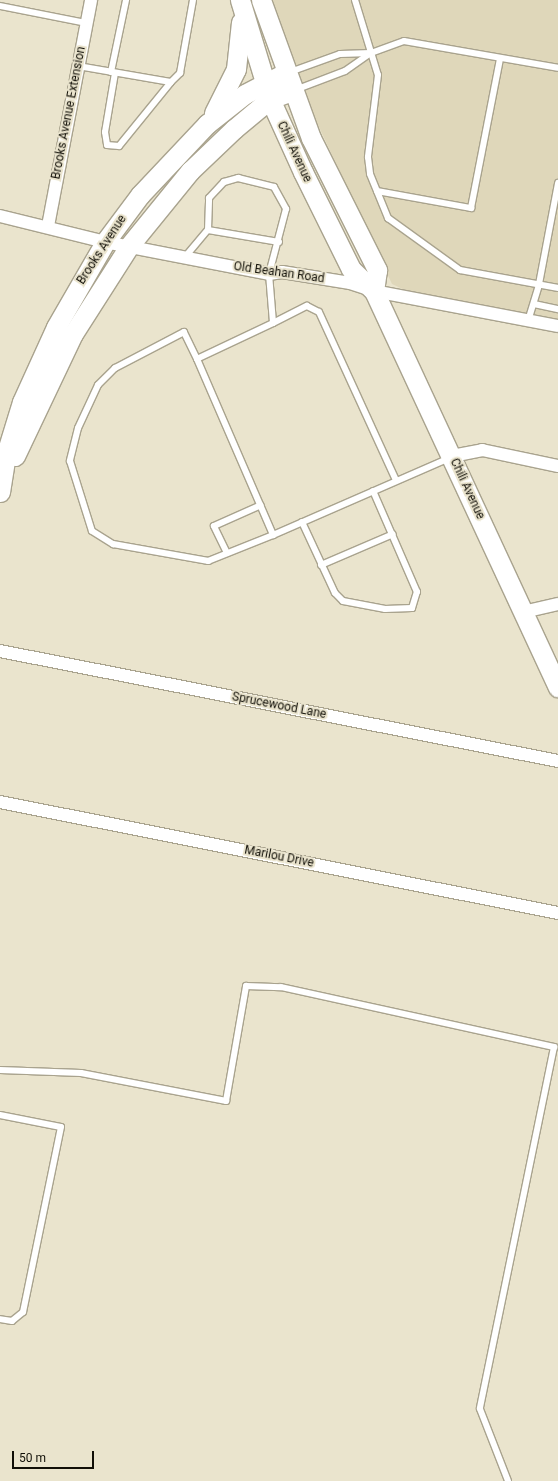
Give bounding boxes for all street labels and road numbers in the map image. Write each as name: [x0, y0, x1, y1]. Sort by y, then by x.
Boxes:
street label: Brooks Avenue Extension: [49, 45, 89, 181]
street label: Chili Avenue: [274, 119, 314, 185]
street label: Brooks Avenue: [74, 213, 130, 287]
street label: Old Beahan Road: [233, 259, 325, 287]
street label: Chili Avenue: [447, 456, 487, 522]
street label: Sprucewood Lane: [231, 690, 327, 722]
street label: Marilou Drive: [243, 843, 315, 871]

